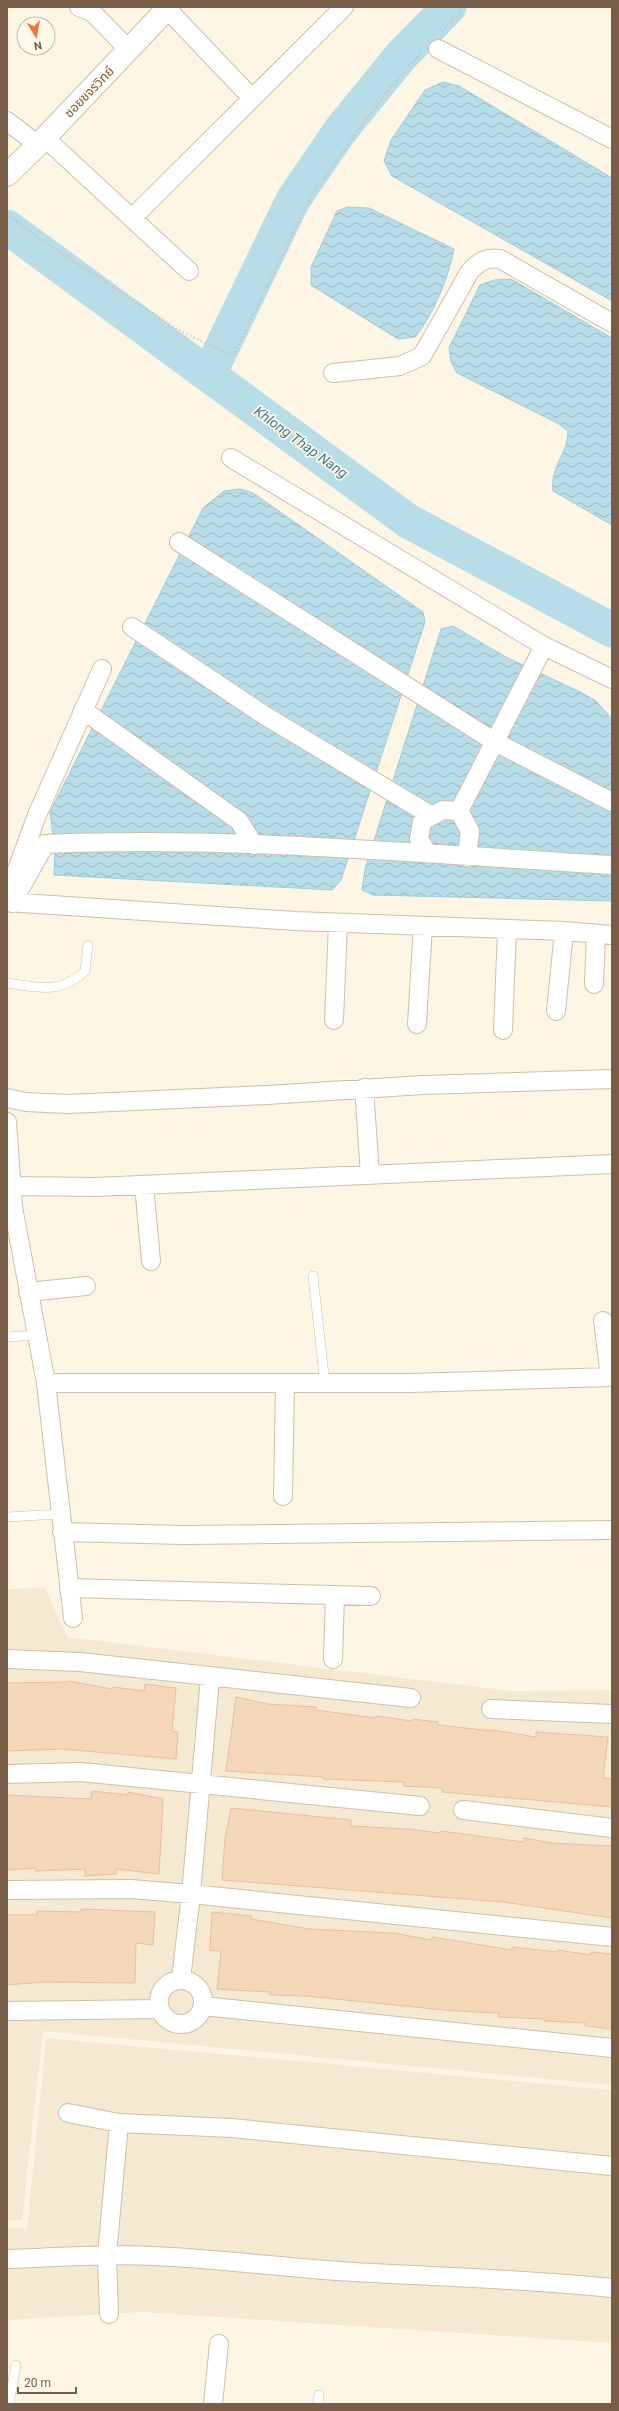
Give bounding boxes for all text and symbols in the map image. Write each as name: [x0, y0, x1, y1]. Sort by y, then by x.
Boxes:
north arrow: [16, 16, 56, 56]
text: N: [33, 38, 43, 52]
street label: ซอยขจรวิทย์: [61, 63, 117, 121]
water label: Khlong Thap Nang: [251, 403, 351, 481]
scale bar: [18, 2369, 76, 2395]
text: 20 m: [24, 2376, 51, 2390]

